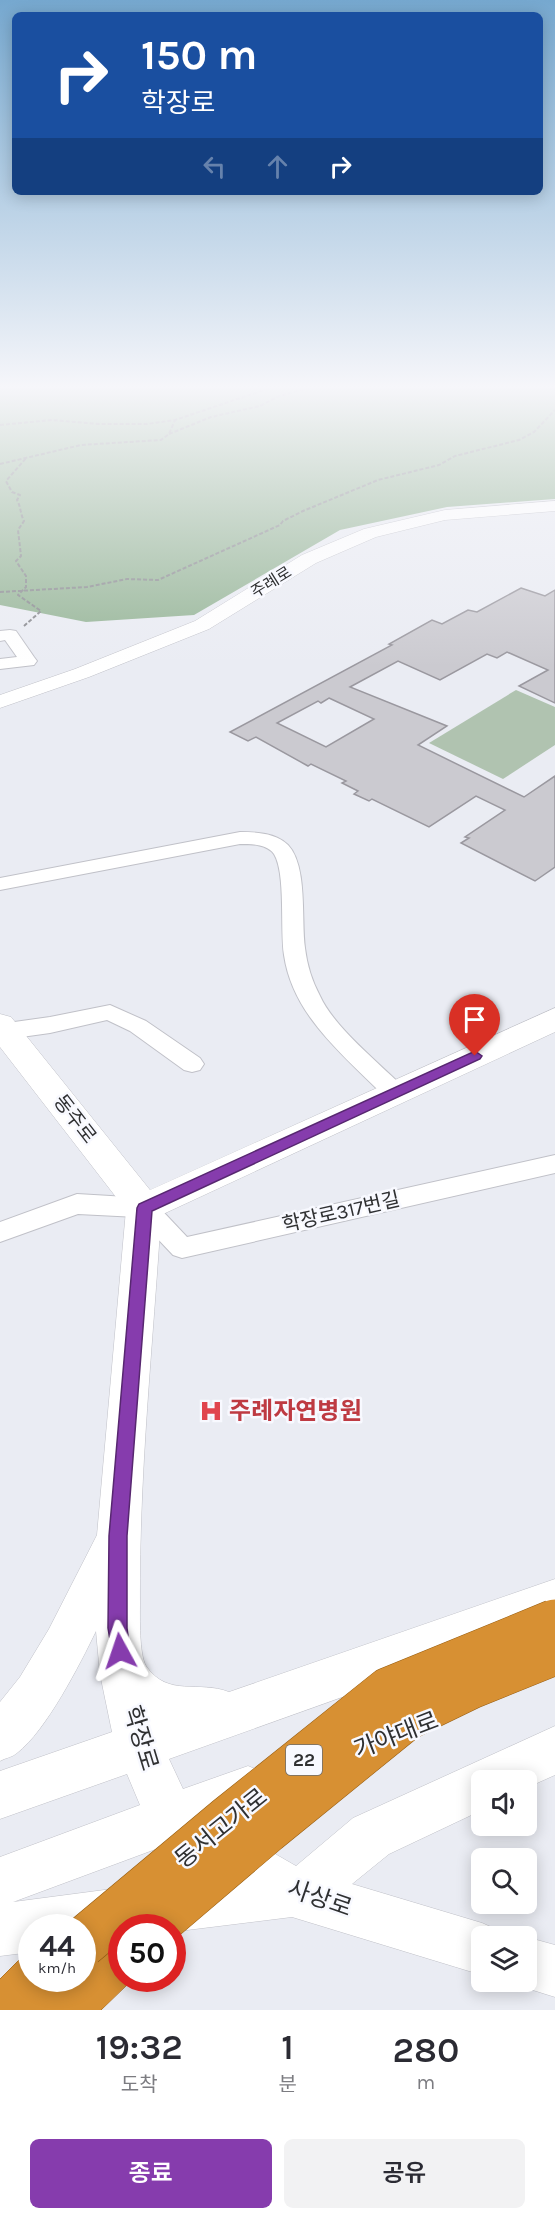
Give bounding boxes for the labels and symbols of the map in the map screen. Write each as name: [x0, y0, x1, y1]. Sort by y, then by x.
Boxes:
street label: 주례로: [247, 562, 295, 602]
pin: [449, 994, 500, 1056]
street label: 동주로: [49, 1090, 101, 1148]
street label: 학장로317번길: [280, 1187, 402, 1237]
place label: 주례자연병원: [229, 1397, 361, 1425]
hospital icon: 주례자연병원: [198, 1398, 224, 1424]
position arrow: [88, 1619, 152, 1683]
street label: 학장로: [118, 1702, 164, 1774]
street label: 가야대로: [350, 1706, 442, 1764]
road number: 22: [286, 1745, 322, 1775]
street label: 동서고가로: [169, 1782, 273, 1874]
street label: 사상로: [284, 1874, 356, 1922]
speed limit sign: 50: [108, 1914, 186, 1992]

